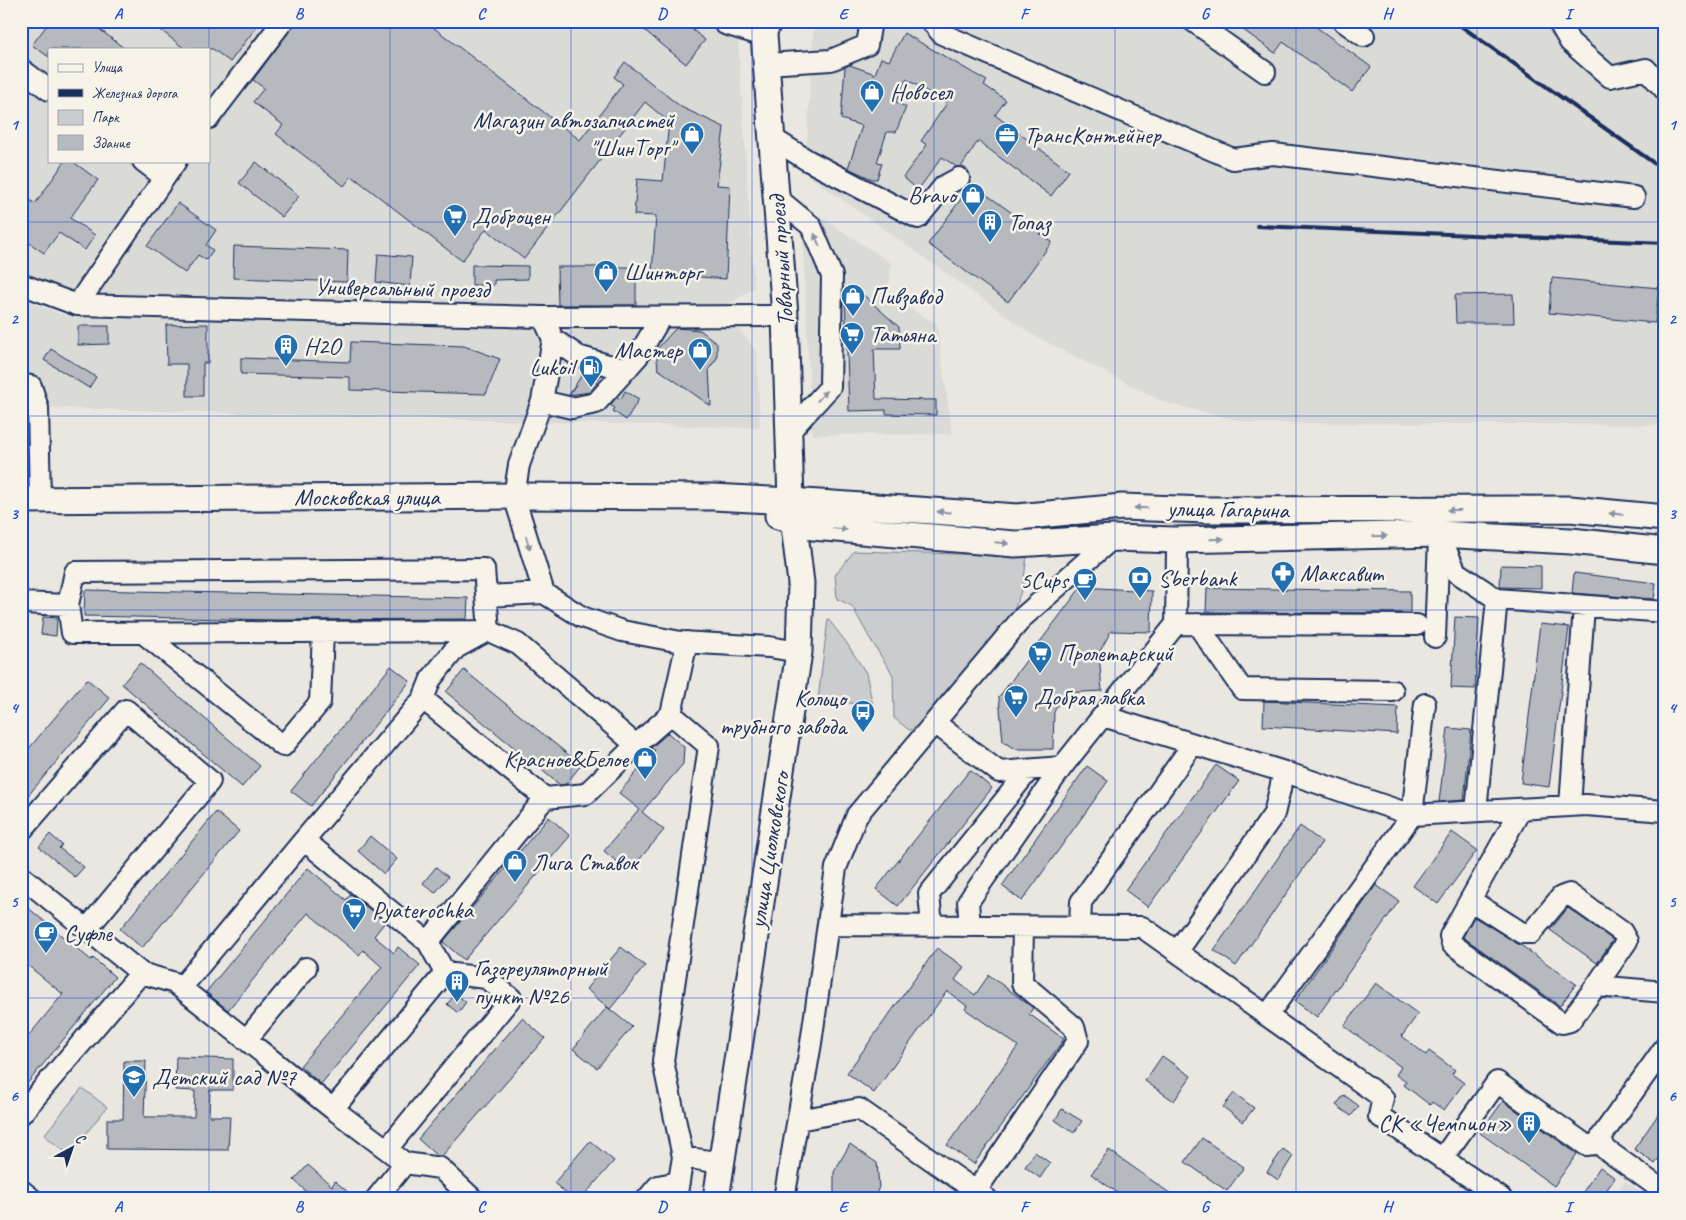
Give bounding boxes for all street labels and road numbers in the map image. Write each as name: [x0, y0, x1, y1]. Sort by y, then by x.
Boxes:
street label: Товарный проезд: [761, 192, 801, 327]
street label: Универсальный проезд: [314, 271, 492, 305]
street label: Московская улица: [294, 482, 441, 512]
street label: улица Гагарина: [1165, 493, 1291, 525]
street label: улица Циолковского: [742, 767, 797, 932]

